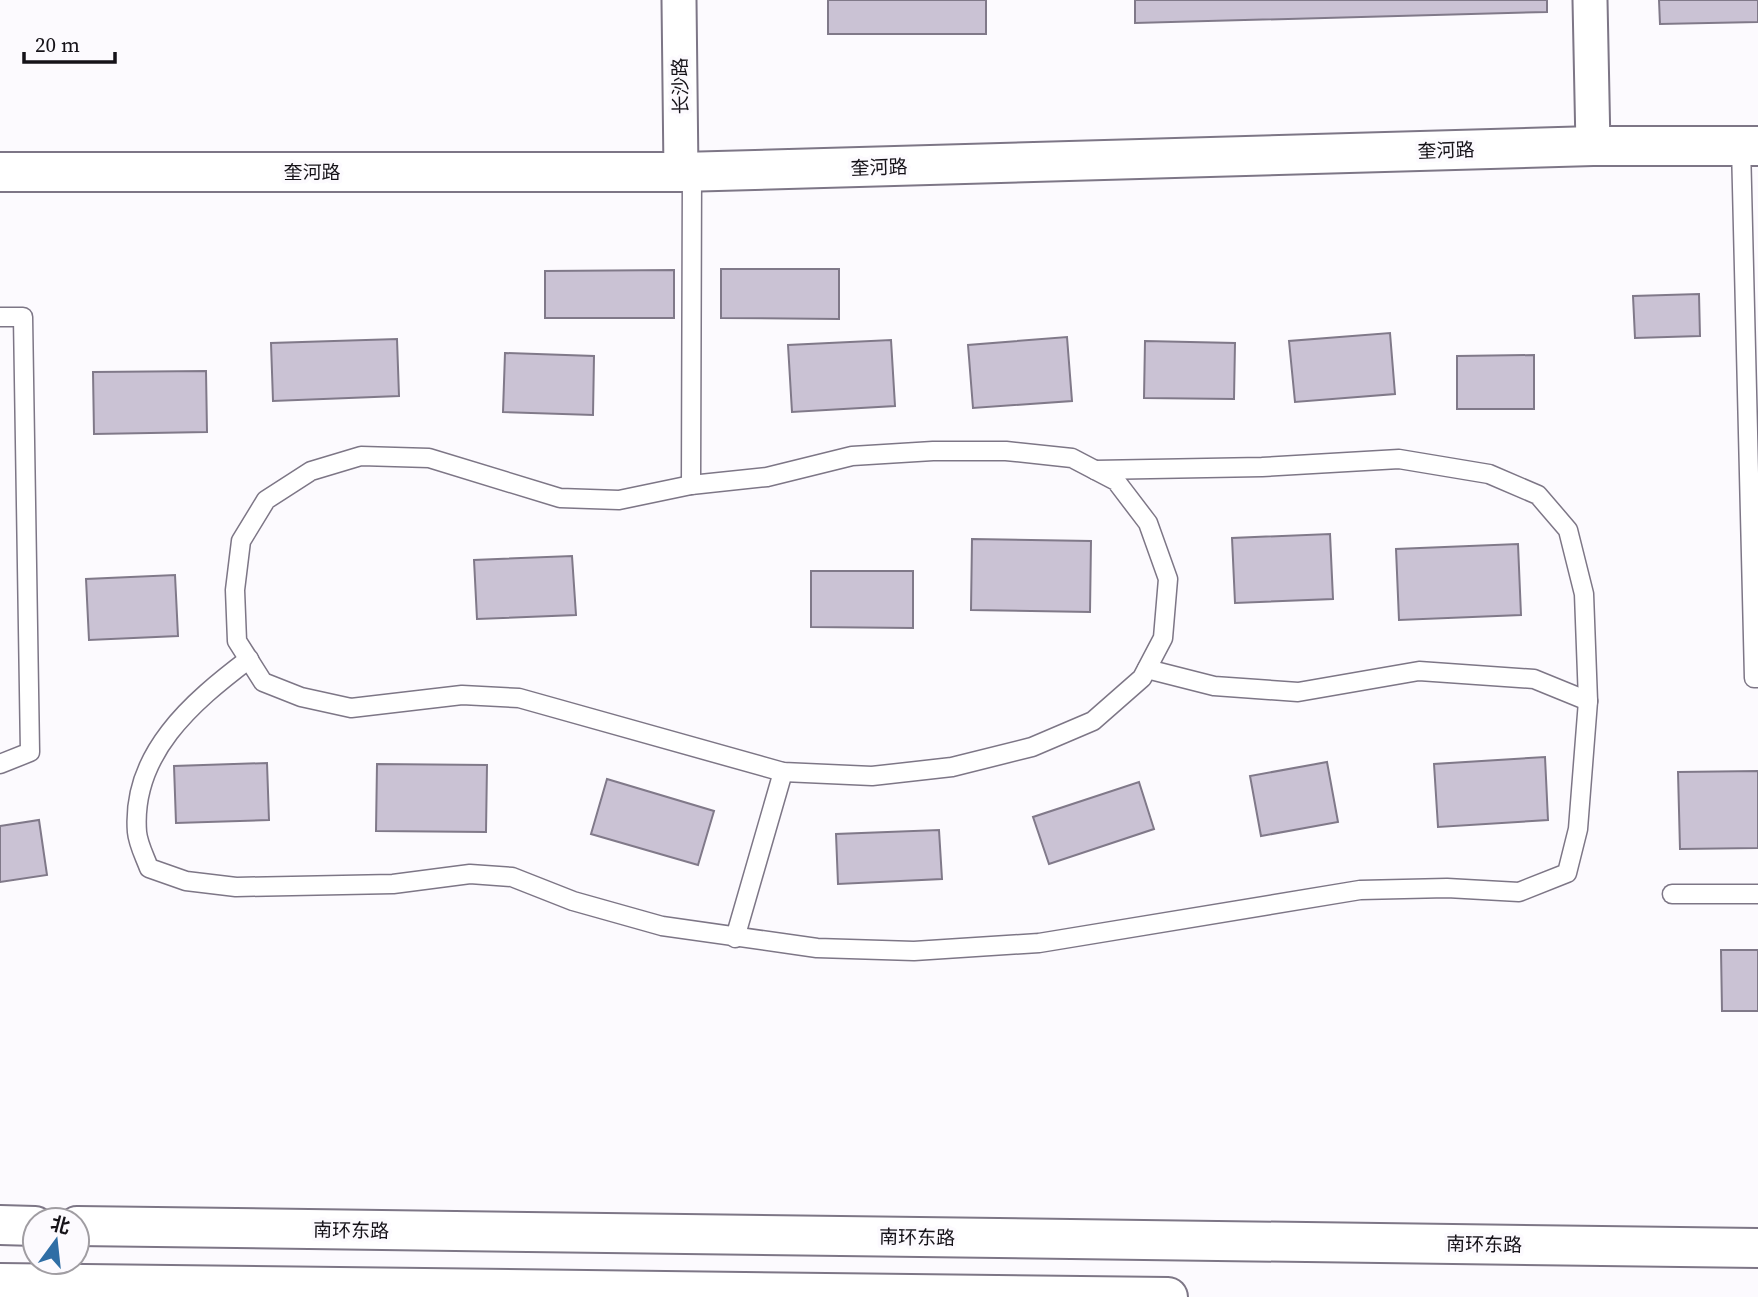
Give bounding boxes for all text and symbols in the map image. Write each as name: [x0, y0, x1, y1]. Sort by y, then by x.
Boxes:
scale bar: [24, 21, 116, 65]
text: 20 m: [35, 30, 80, 59]
street label: 长沙路: [667, 57, 693, 115]
street label: 奎河路: [1417, 136, 1475, 164]
street label: 奎河路: [850, 153, 908, 181]
street label: 奎河路: [283, 159, 341, 185]
north arrow: [21, 1206, 91, 1276]
text: 北: [48, 1210, 73, 1240]
street label: 南环东路: [313, 1216, 389, 1244]
street label: 南环东路: [879, 1223, 955, 1251]
street label: 南环东路: [1446, 1230, 1522, 1258]

